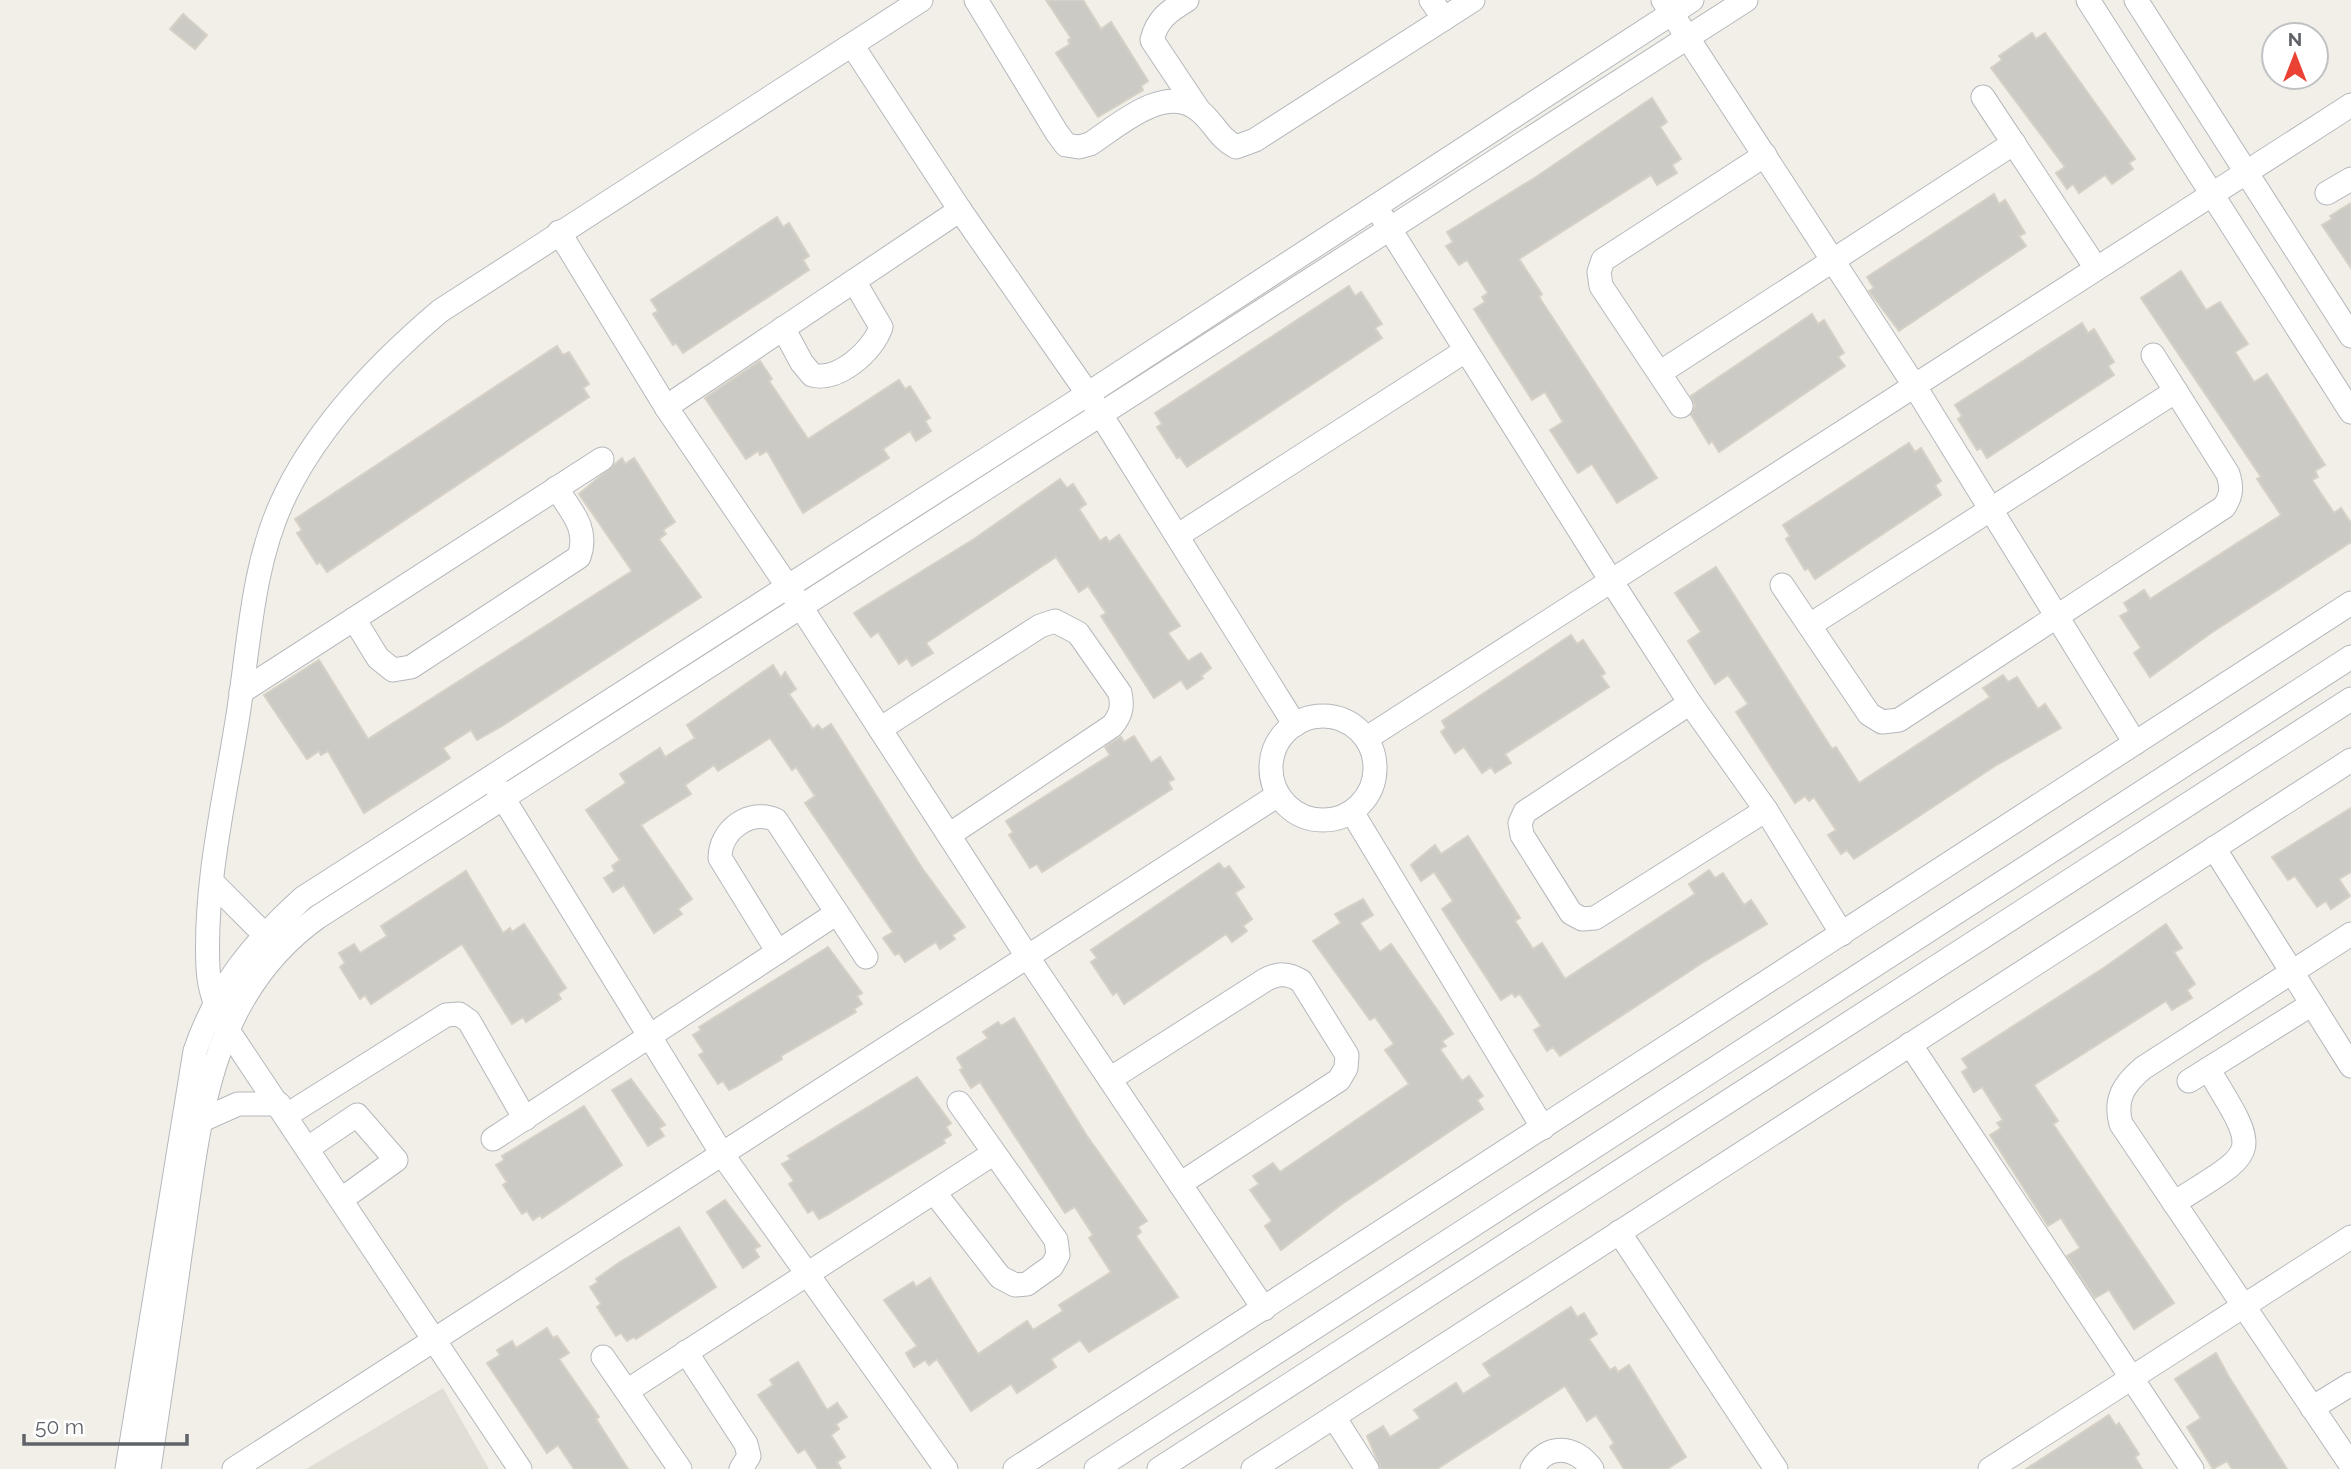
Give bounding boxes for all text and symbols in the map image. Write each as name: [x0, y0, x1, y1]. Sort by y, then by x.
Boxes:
north arrow: [2260, 21, 2330, 91]
text: N: [2288, 28, 2302, 50]
scale bar: [24, 1402, 187, 1446]
text: 50 m: [35, 1414, 84, 1439]

